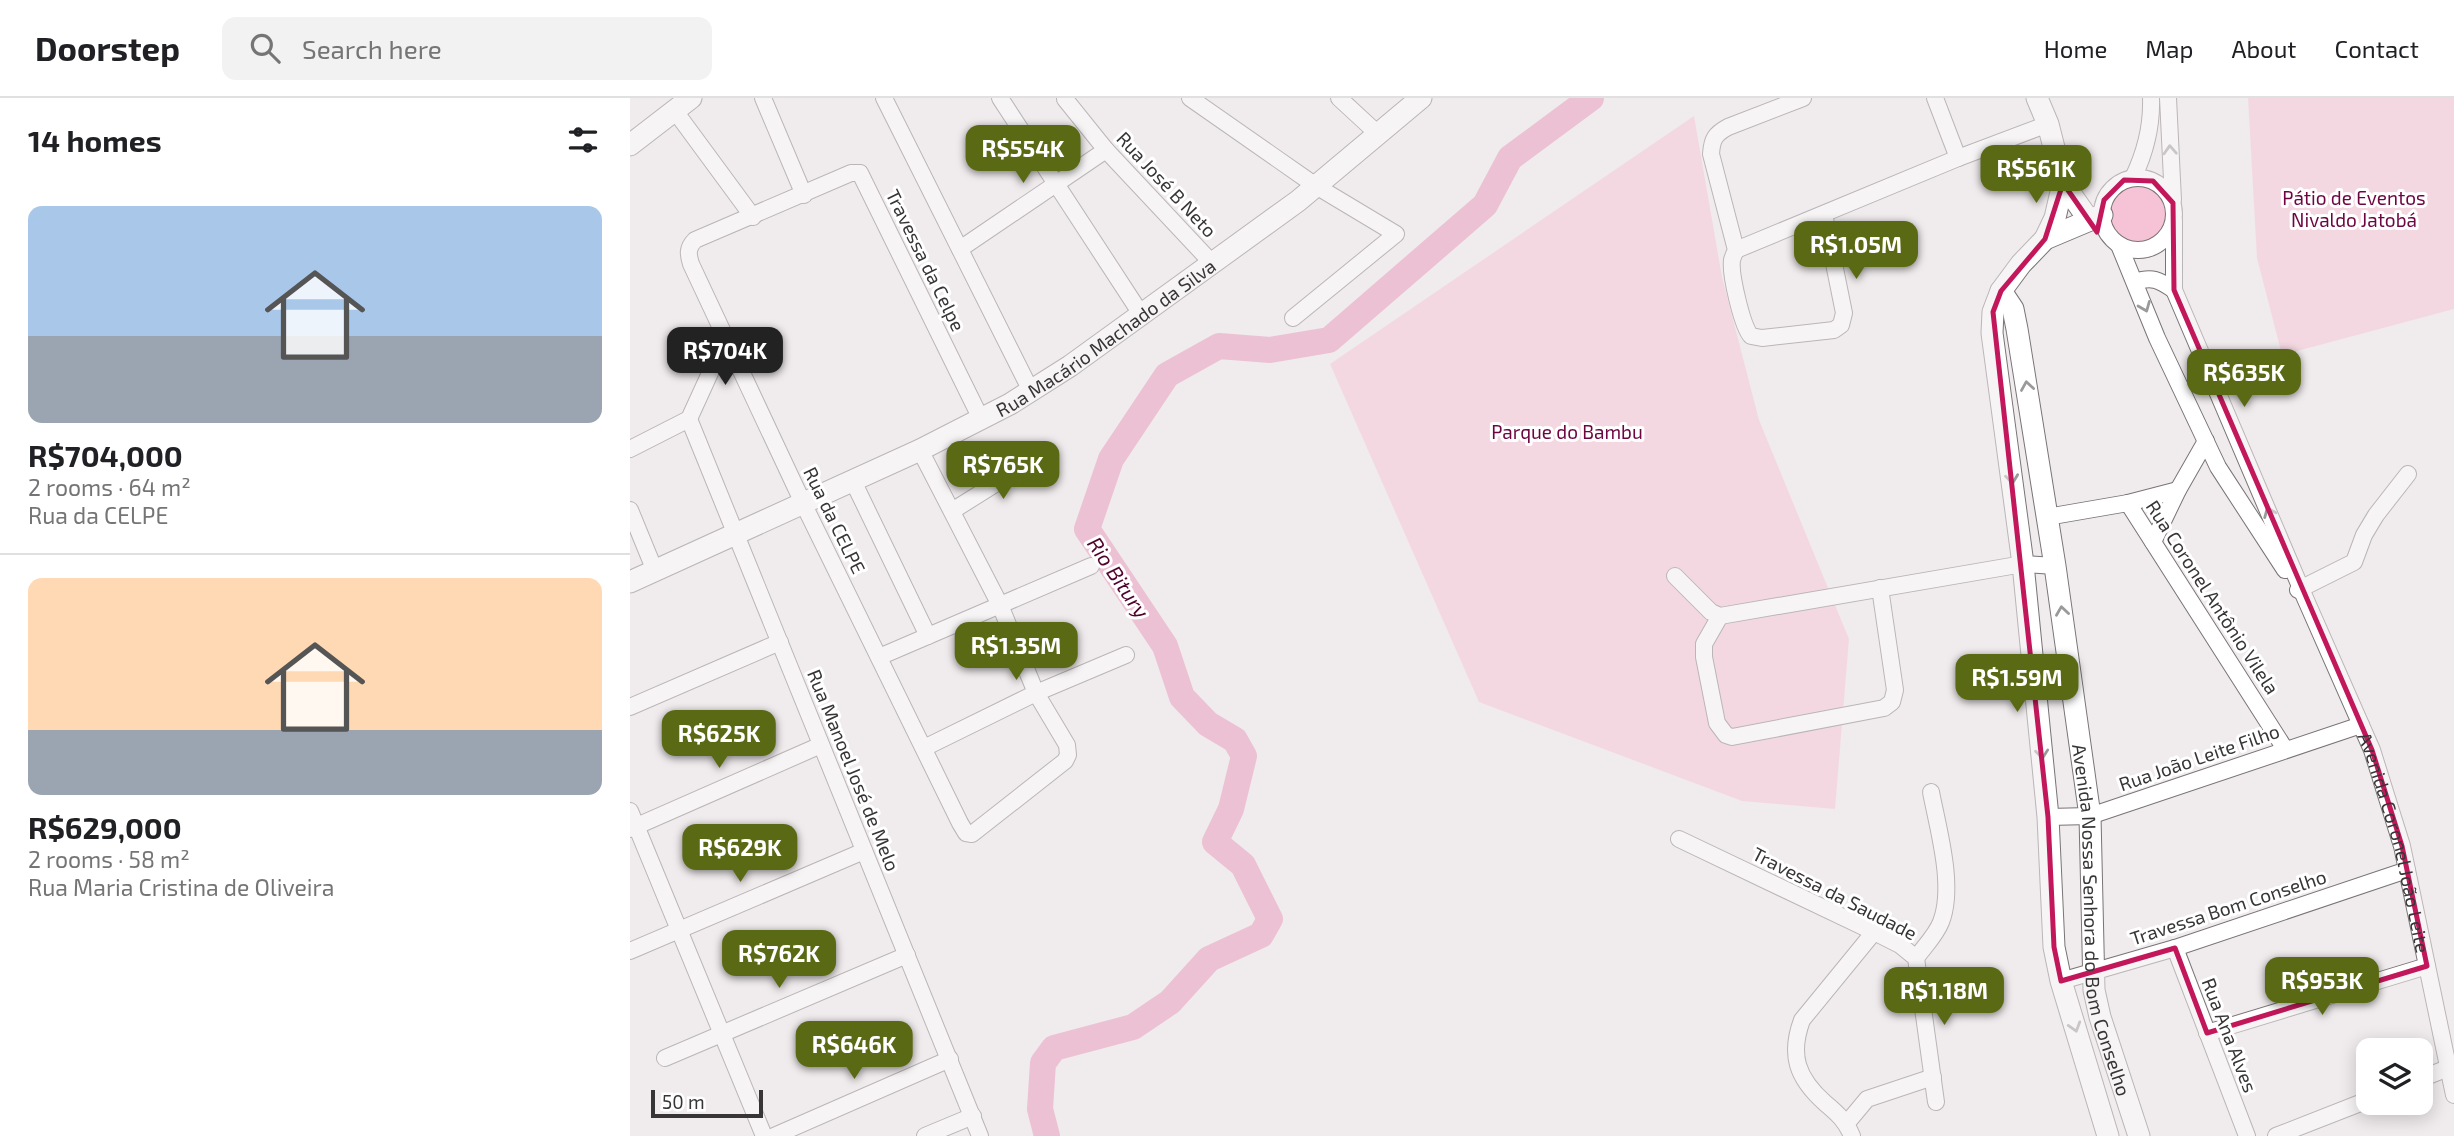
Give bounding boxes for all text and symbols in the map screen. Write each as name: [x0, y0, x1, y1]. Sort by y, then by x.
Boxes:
search box: [222, 17, 712, 80]
text: Doorstep: [35, 28, 180, 68]
icon: search: [246, 29, 284, 67]
text: Search here: [302, 33, 442, 64]
text: Home: [2044, 34, 2107, 63]
text: Map: [2145, 34, 2193, 63]
text: About: [2231, 34, 2297, 63]
text: Contact: [2335, 34, 2419, 63]
icon: filters: [564, 121, 602, 159]
text: 14 homes: [28, 122, 162, 158]
pin: R$554K: [966, 126, 1080, 185]
street label: Rua José B Neto: [1112, 126, 1222, 242]
text: R$554K: [982, 134, 1064, 162]
one-way arrow: [2163, 145, 2178, 156]
pin: R$561K: [1979, 146, 2093, 205]
text: R$561K: [1996, 154, 2076, 182]
street label: Travessa da Celpe: [882, 185, 970, 335]
park label: Pátio de Eventos Nivaldo Jatobá: [2282, 186, 2426, 231]
pin: R$1.05M: [1791, 222, 1921, 281]
text: R$1.05M: [1810, 230, 1902, 258]
icon: home: [252, 252, 378, 378]
street label: Rua Macário Machado da Silva: [992, 253, 1220, 421]
one-way arrow: [2137, 301, 2151, 313]
pin: R$704K: [668, 328, 782, 387]
text: R$704K: [683, 336, 767, 364]
pin: R$635K: [2187, 350, 2301, 409]
text: R$635K: [2203, 358, 2285, 386]
one-way arrow: [2020, 381, 2035, 392]
park label: Parque do Bambu: [1491, 420, 1643, 443]
text: R$704,000: [28, 437, 183, 473]
pin: R$765K: [946, 442, 1060, 501]
text: R$765K: [962, 450, 1044, 478]
street label: Rua da CELPE: [799, 463, 871, 577]
text: 2 rooms · 64 m²: [28, 473, 191, 501]
one-way arrow: [2004, 473, 2019, 485]
street label: Rua Coronel Antônio Vilela: [2142, 496, 2284, 698]
text: Rua da CELPE: [28, 501, 168, 529]
one-way arrow: [2263, 507, 2277, 519]
water label: Rio Bitury: [1082, 532, 1155, 623]
one-way arrow: [2054, 605, 2069, 617]
pin: R$1.35M: [951, 622, 1081, 682]
icon: home: [252, 624, 378, 750]
text: R$1.35M: [971, 631, 1061, 659]
pin: R$1.59M: [1952, 654, 2082, 714]
text: R$1.59M: [1971, 663, 2063, 691]
street label: Rua Manoel José de Melo: [803, 666, 905, 874]
pin: R$625K: [662, 710, 776, 770]
text: R$625K: [678, 719, 760, 747]
street label: Rua João Leite Filho: [2116, 719, 2282, 795]
street label: Avenida Coronel João Leite: [2354, 728, 2435, 955]
street label: Avenida Nossa Senhora do Bom Conselho: [2069, 742, 2137, 1099]
one-way arrow: [2034, 749, 2049, 760]
text: R$629,000: [28, 809, 182, 845]
pin: R$629K: [683, 824, 797, 884]
text: R$629K: [698, 833, 782, 861]
street label: Travessa da Saudade: [1749, 842, 1921, 944]
text: 2 rooms · 58 m²: [28, 845, 190, 873]
street label: Travessa Bom Conselho: [2127, 864, 2329, 950]
text: Rua Maria Cristina de Oliveira: [28, 873, 334, 901]
pin: R$762K: [722, 930, 836, 990]
text: R$762K: [738, 939, 820, 967]
pin: R$953K: [2265, 958, 2379, 1017]
text: R$953K: [2281, 966, 2363, 994]
pin: R$1.18M: [1879, 968, 2009, 1027]
street label: Rua Ana Alves: [2198, 975, 2262, 1095]
text: R$1.18M: [1900, 976, 1988, 1004]
pin: R$646K: [797, 1021, 911, 1081]
one-way arrow: [2067, 1021, 2082, 1033]
text: R$646K: [812, 1030, 896, 1058]
map controls: [2356, 1038, 2433, 1115]
button: layers: [2356, 1038, 2433, 1115]
scale bar: [651, 1087, 763, 1119]
text: 50 m: [662, 1090, 705, 1113]

